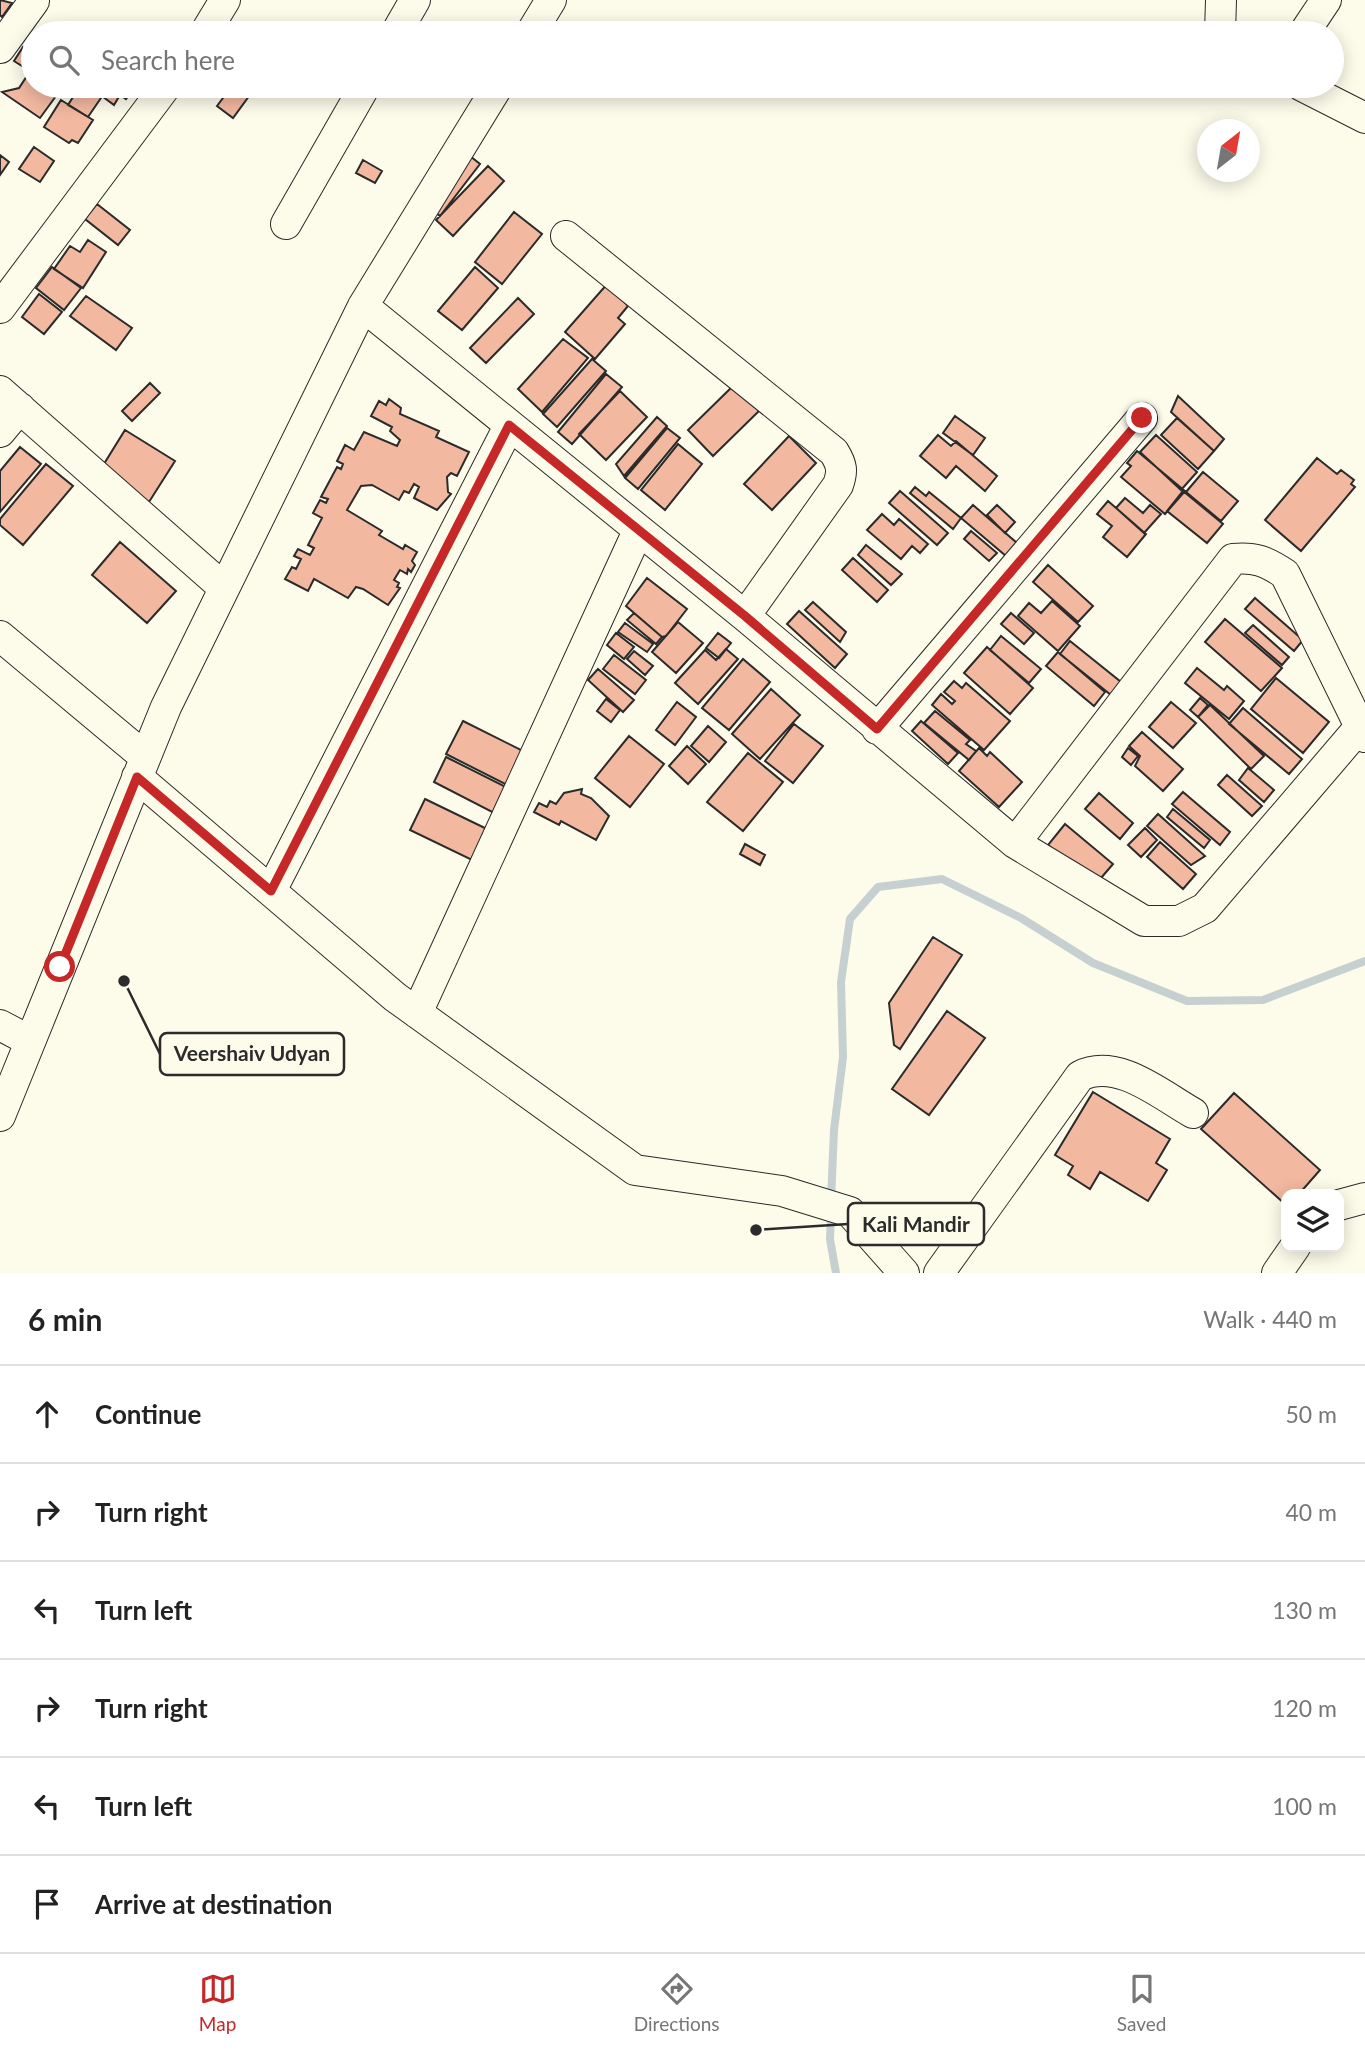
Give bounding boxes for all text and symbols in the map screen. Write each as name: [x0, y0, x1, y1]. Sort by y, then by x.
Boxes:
search box: [21, 21, 1344, 98]
icon: search: [45, 41, 83, 79]
text: Search here: [101, 44, 235, 76]
north arrow: [1197, 119, 1260, 182]
route end: [1126, 402, 1157, 433]
route start: [44, 951, 75, 982]
callout: Veershaiv Udyan: [160, 1033, 344, 1075]
text: Veershaiv Udyan: [173, 1040, 330, 1065]
map controls: [1281, 1189, 1344, 1252]
button: layers: [1281, 1189, 1344, 1252]
callout: Kali Mandir: [848, 1203, 984, 1245]
text: Kali Mandir: [862, 1211, 970, 1236]
text: 6 min: [28, 1301, 102, 1337]
text: Walk · 440 m: [1203, 1305, 1337, 1333]
icon: ahead: [28, 1395, 66, 1433]
text: Continue: [95, 1398, 201, 1430]
text: 50 m: [1286, 1400, 1337, 1428]
icon: right: [28, 1493, 66, 1531]
text: Turn right: [95, 1496, 208, 1528]
text: 40 m: [1286, 1498, 1337, 1526]
icon: left: [28, 1591, 66, 1629]
text: Turn left: [95, 1594, 192, 1626]
text: 130 m: [1272, 1596, 1337, 1624]
icon: right: [28, 1689, 66, 1727]
text: Turn right: [95, 1692, 208, 1724]
text: 120 m: [1272, 1694, 1337, 1722]
icon: left: [28, 1787, 66, 1825]
text: Turn left: [95, 1790, 192, 1822]
text: 100 m: [1272, 1792, 1337, 1820]
icon: arrive: [28, 1885, 66, 1923]
text: Arrive at destination: [95, 1888, 332, 1920]
tab: Map: [199, 1970, 237, 2035]
tab: Directions: [634, 1970, 720, 2035]
tab: Saved: [1117, 1970, 1166, 2035]

